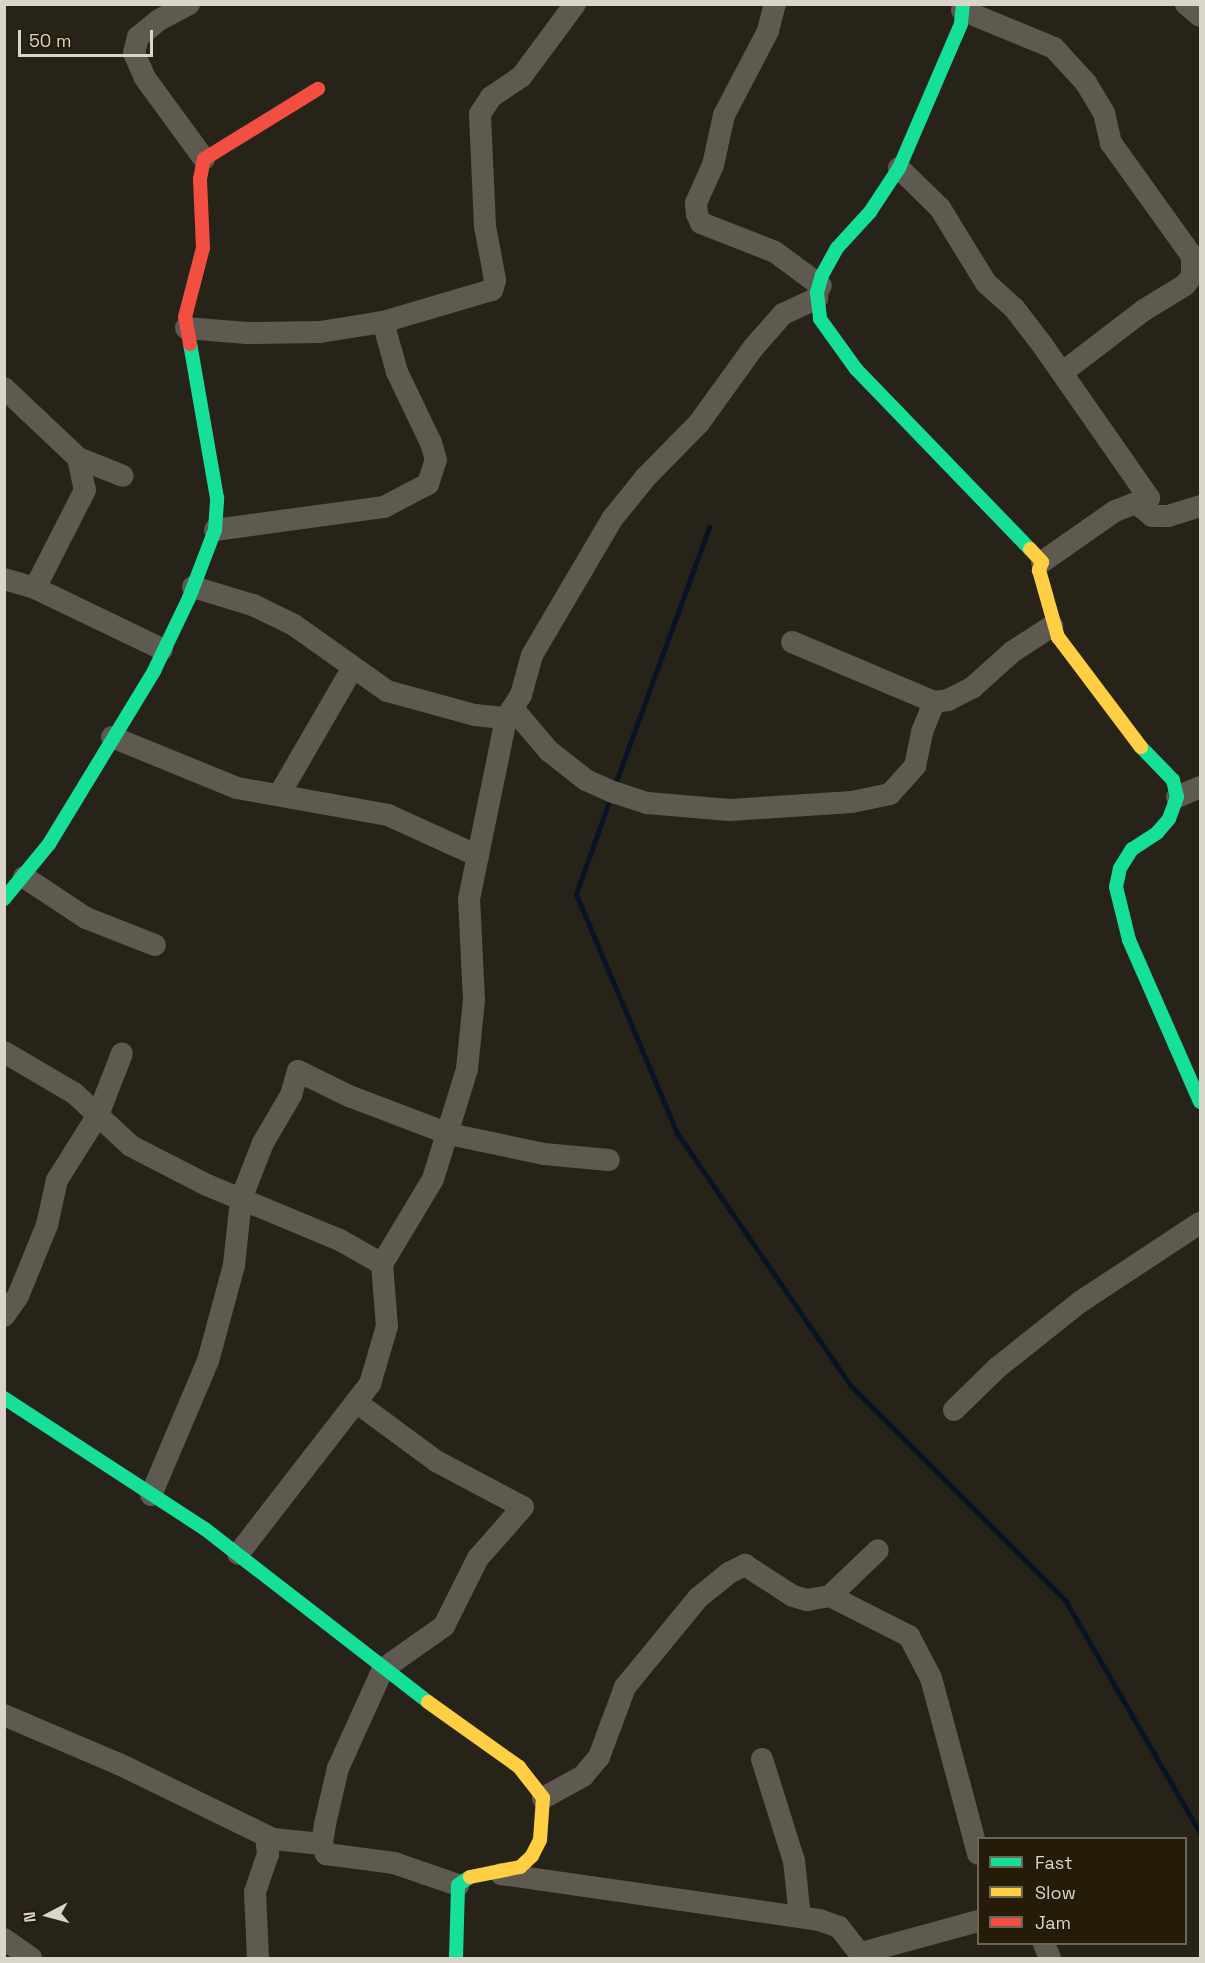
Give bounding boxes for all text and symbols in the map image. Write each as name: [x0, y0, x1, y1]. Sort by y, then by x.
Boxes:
scale bar: [21, 18, 156, 56]
text: 50 m: [29, 29, 71, 52]
legend: [977, 1837, 1187, 1945]
text: Fast: [1035, 1851, 1072, 1874]
text: Slow: [1035, 1881, 1076, 1904]
north arrow: [18, 1885, 78, 1945]
text: N: [19, 1911, 41, 1923]
text: Jam: [1035, 1911, 1071, 1934]

